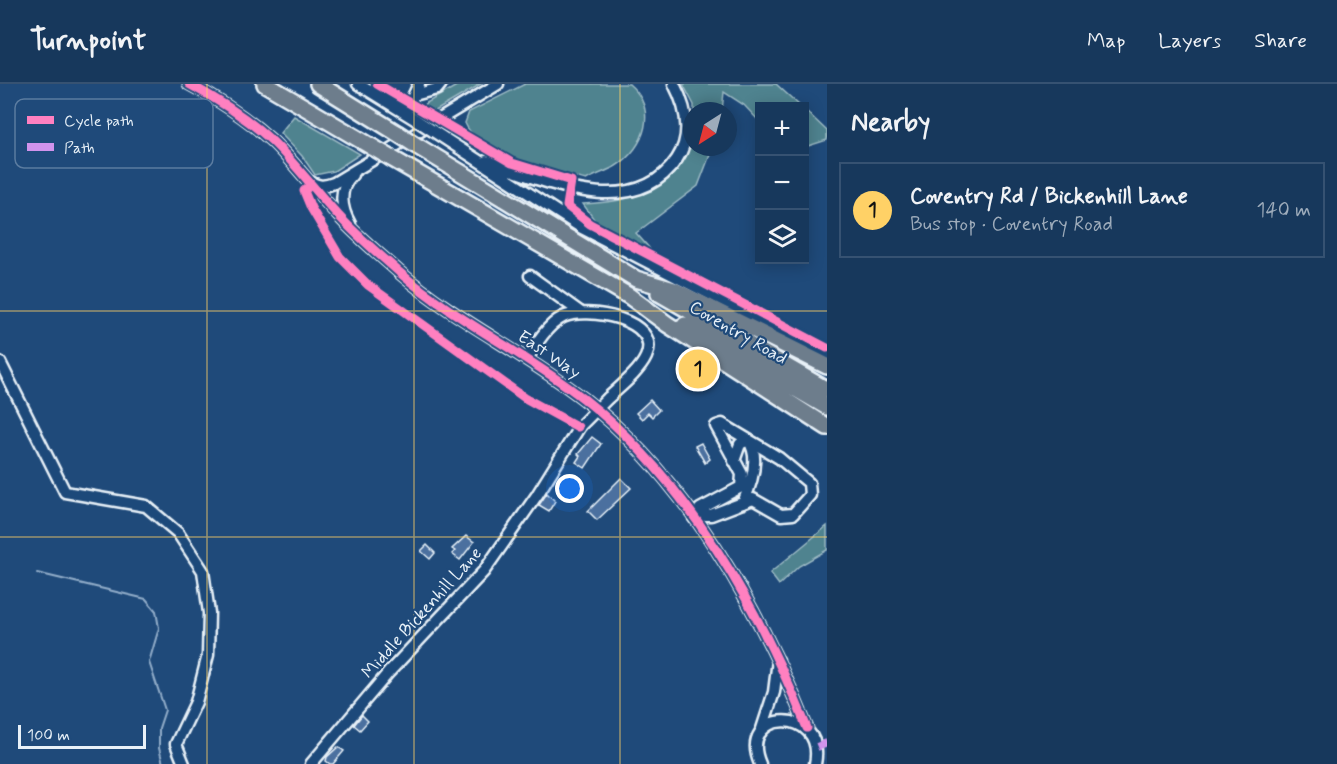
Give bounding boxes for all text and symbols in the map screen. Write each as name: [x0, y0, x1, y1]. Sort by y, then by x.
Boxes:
text: Turnpoint: [30, 23, 146, 60]
text: Map: [1087, 27, 1125, 55]
text: Layers: [1158, 27, 1221, 55]
text: Share: [1254, 27, 1307, 55]
legend: [15, 99, 213, 168]
north arrow: [683, 102, 737, 156]
map controls: [755, 102, 809, 264]
button: +: [755, 102, 809, 156]
text: Nearby: [851, 106, 930, 140]
text: Cycle path: [64, 111, 134, 132]
text: Path: [64, 138, 95, 159]
button: −: [755, 156, 809, 210]
text: Coventry Rd / Bickenhill Lane: [910, 183, 1188, 211]
text: 1: [868, 197, 877, 224]
text: 140 m: [1257, 197, 1311, 224]
button: layers: [755, 210, 809, 264]
text: Bus stop · Coventry Road: [910, 211, 1113, 238]
street label: Coventry Road: [685, 295, 791, 371]
street label: East Way: [513, 325, 585, 385]
pin: 1: [678, 346, 718, 392]
your location: [555, 474, 584, 503]
street label: Middle Bickenhill Lane: [356, 542, 488, 684]
scale bar: [18, 722, 146, 750]
text: 100 m: [27, 725, 70, 746]

